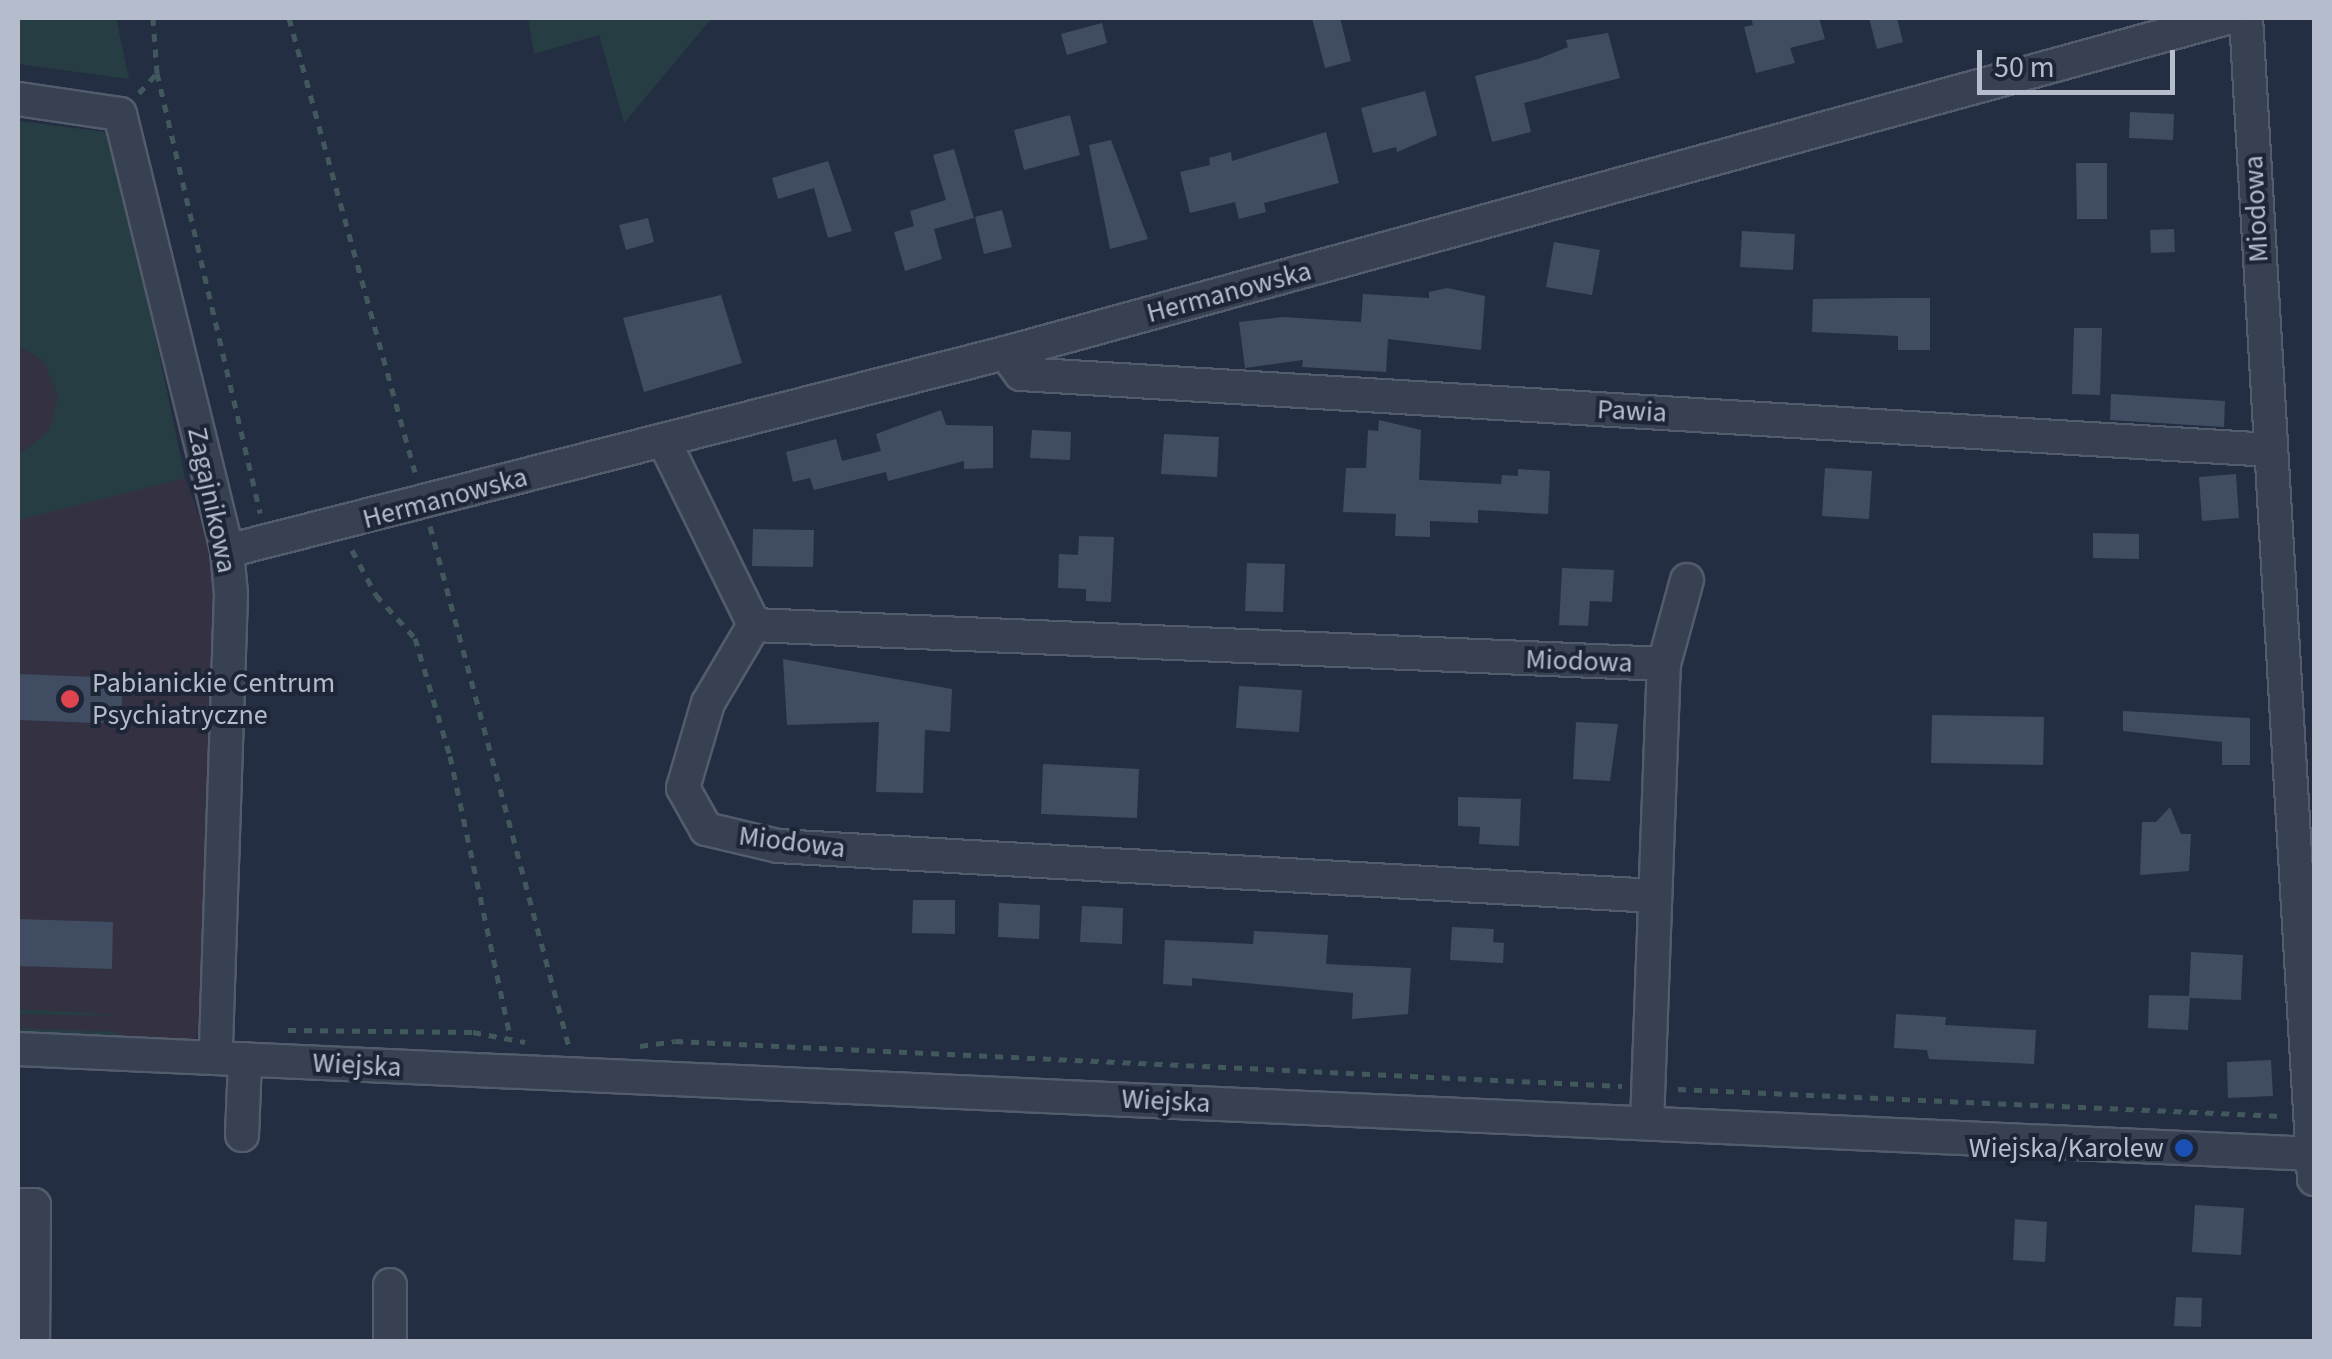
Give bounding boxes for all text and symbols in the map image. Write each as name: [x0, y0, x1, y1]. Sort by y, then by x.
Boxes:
scale bar: [1982, 30, 2180, 92]
text: 50 m: [1994, 46, 2055, 89]
street label: Miodowa: [2236, 155, 2276, 263]
street label: Hermanowska: [1143, 254, 1315, 330]
street label: Pawia: [1596, 392, 1668, 430]
street label: Zagajnikowa: [180, 424, 244, 576]
street label: Hermanowska: [359, 460, 531, 536]
street label: Miodowa: [1525, 642, 1633, 680]
place label: Pabianickie Centrum Psychiatryczne: [92, 666, 335, 732]
marker: Pabianickie Centrum Psychiatryczne: [57, 686, 83, 712]
street label: Miodowa: [737, 819, 847, 865]
street label: Wiejska: [312, 1046, 402, 1084]
street label: Wiejska: [1121, 1082, 1211, 1120]
place label: Wiejska/Karolew: [1969, 1131, 2164, 1165]
marker: Wiejska/Karolew: [2173, 1137, 2195, 1159]

